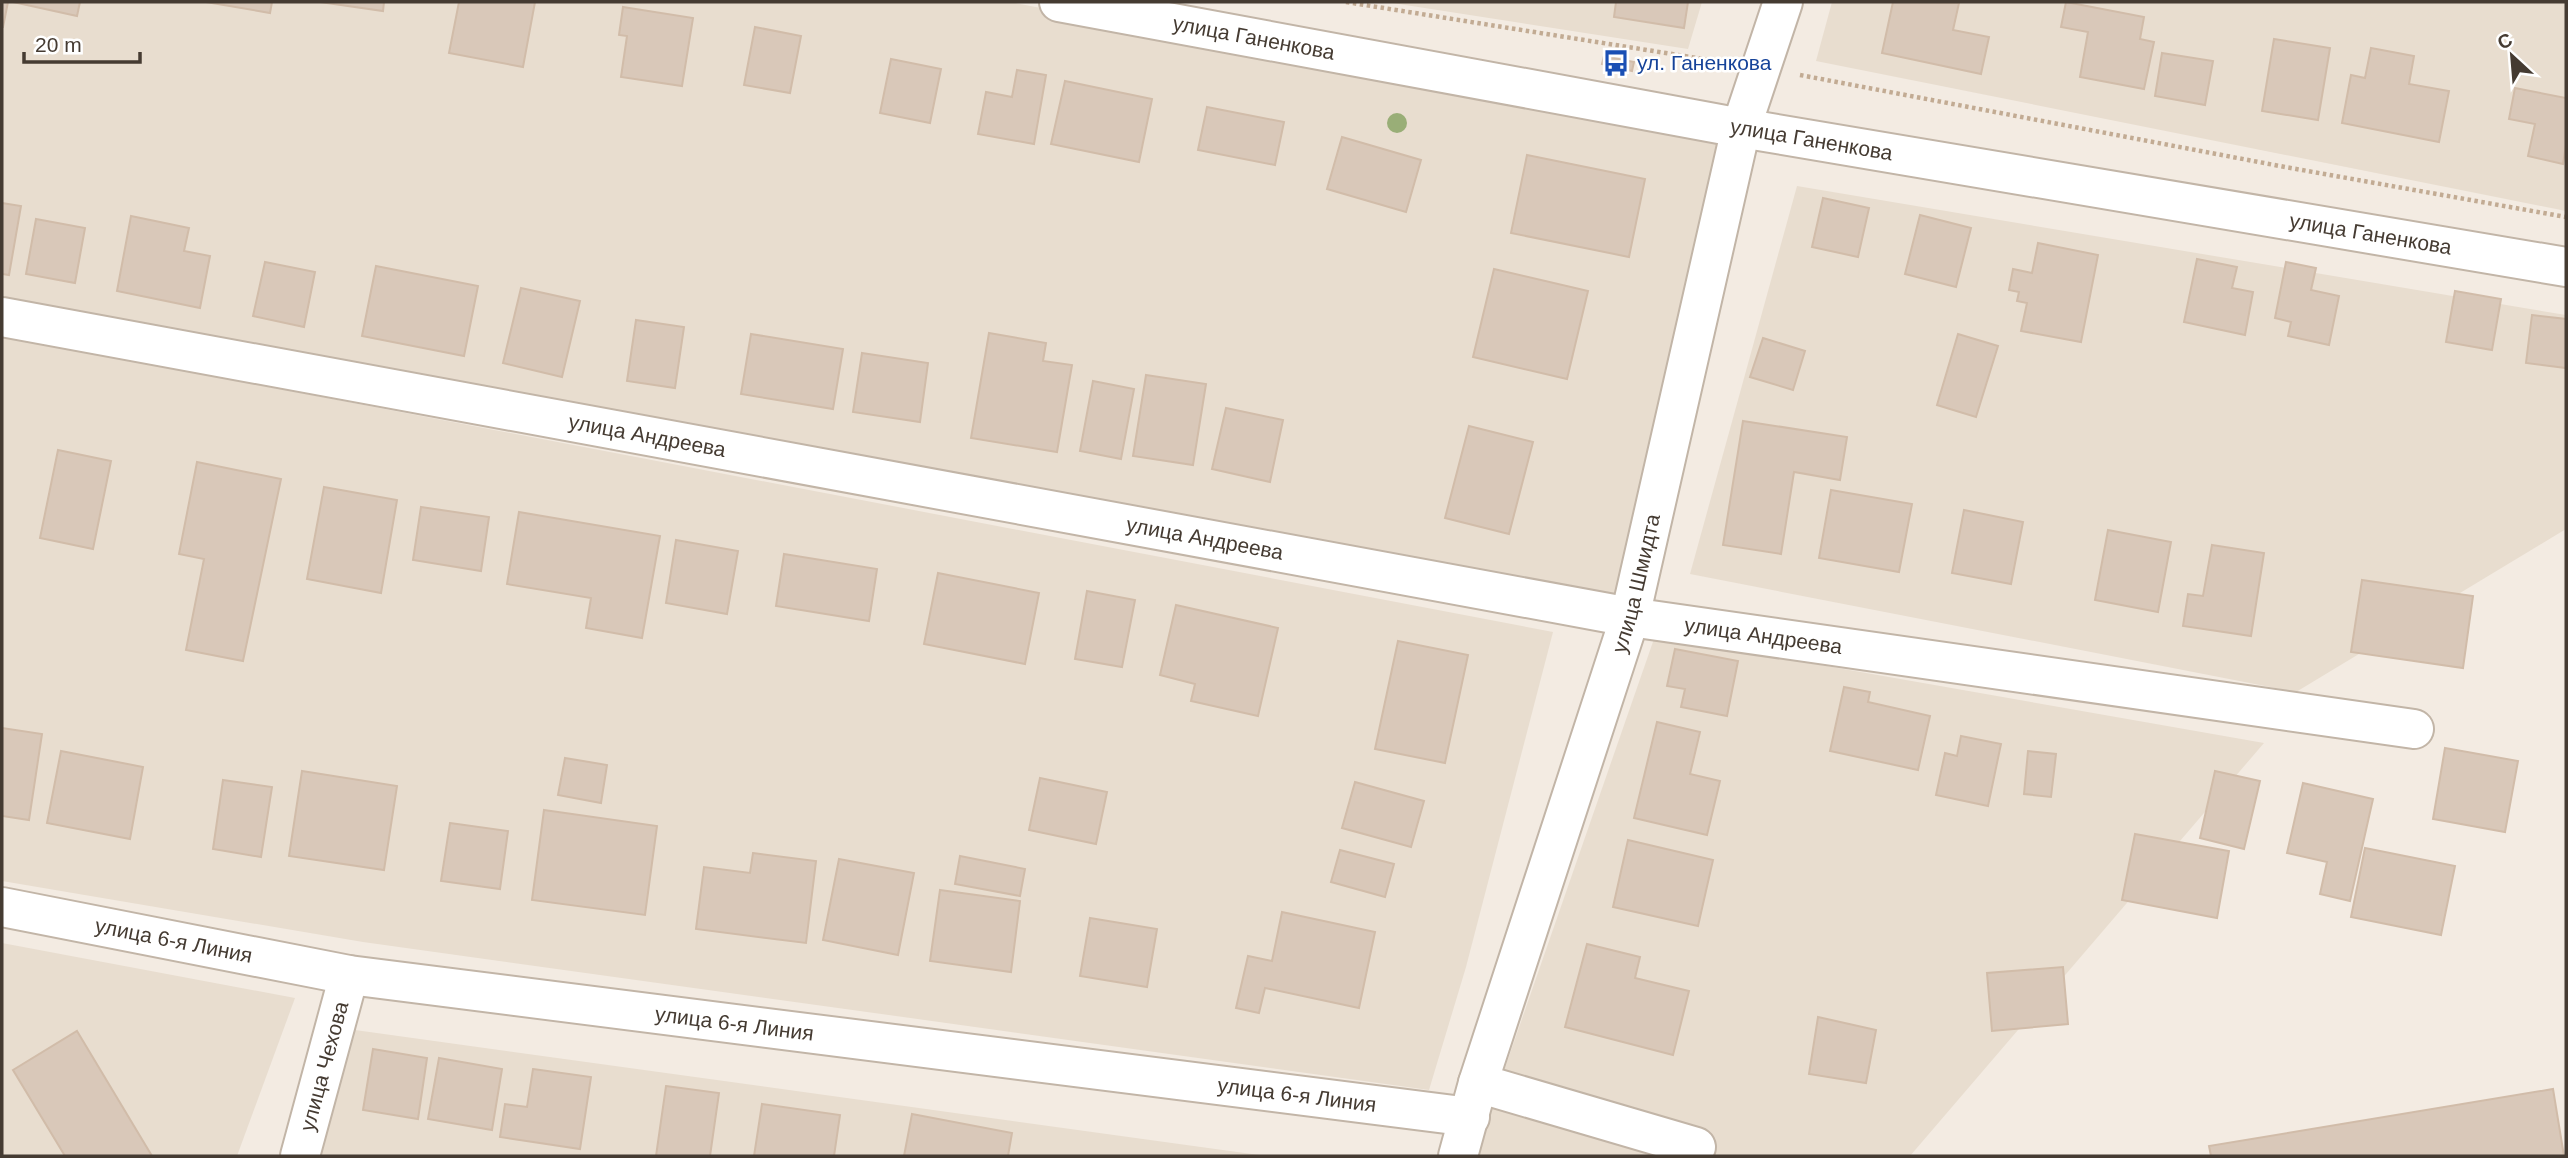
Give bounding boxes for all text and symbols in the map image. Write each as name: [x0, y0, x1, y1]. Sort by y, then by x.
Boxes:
street label: улица Ганенкова: [1171, 11, 1337, 64]
scale bar: [24, 21, 140, 65]
north arrow: [2477, 21, 2547, 91]
text: С: [2494, 29, 2516, 54]
text: 20 m: [35, 33, 82, 56]
bus stop icon: ул. Ганенкова: [1601, 48, 1631, 78]
place label: ул. Ганенкова: [1637, 51, 1772, 74]
street label: улица Ганенкова: [1729, 114, 1895, 164]
street label: улица Ганенкова: [2288, 209, 2454, 259]
street label: улица Андреева: [567, 410, 728, 461]
street label: улица Шмидта: [1607, 511, 1664, 656]
street label: улица Андреева: [1124, 512, 1285, 564]
street label: улица Андреева: [1683, 613, 1844, 658]
street label: улица 6-я Линия: [93, 914, 254, 967]
street label: улица Чехова: [295, 998, 352, 1133]
street label: улица 6-я Линия: [654, 1002, 815, 1045]
street label: улица 6-я Линия: [1216, 1073, 1378, 1116]

